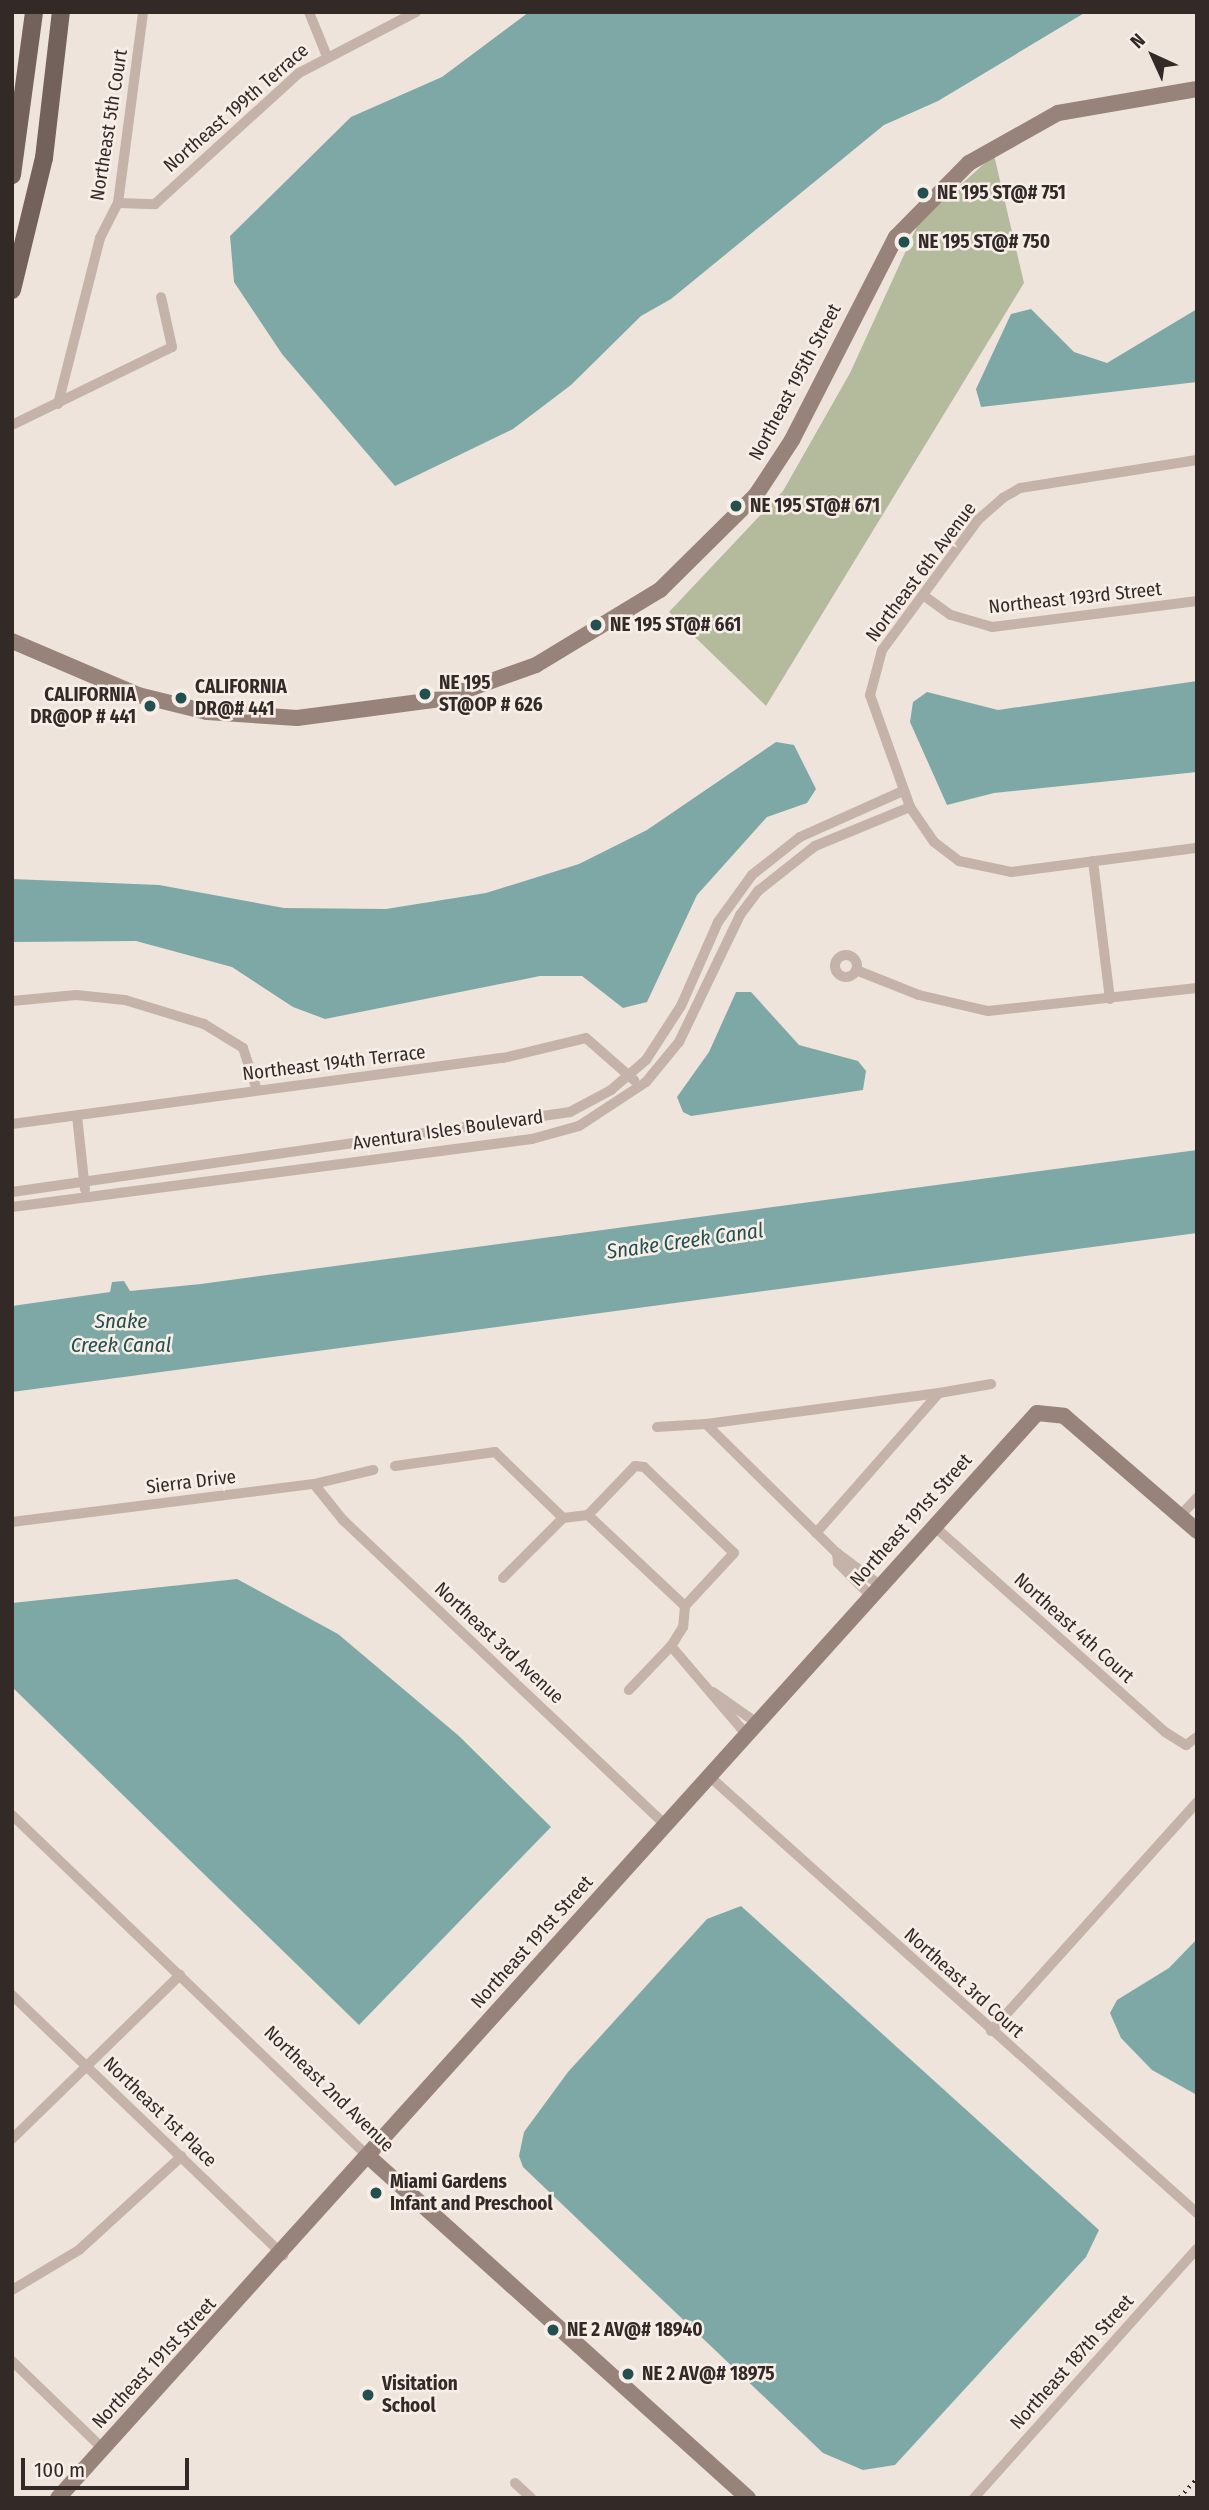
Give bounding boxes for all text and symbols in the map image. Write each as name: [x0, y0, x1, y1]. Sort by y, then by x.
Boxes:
north arrow: [1118, 21, 1188, 91]
text: N: [1126, 29, 1150, 53]
street label: Northeast 199th Terrace: [159, 39, 313, 177]
street label: Northeast 5th Court: [86, 48, 132, 202]
place label: NE 195 ST@# 751: [937, 182, 1066, 204]
marker: NE 195 ST@# 751: [915, 185, 931, 201]
place label: NE 195 ST@# 750: [918, 231, 1050, 253]
marker: NE 195 ST@# 750: [896, 234, 912, 250]
street label: Northeast 195th Street: [744, 300, 846, 464]
place label: NE 195 ST@# 671: [750, 495, 880, 517]
marker: NE 195 ST@# 671: [728, 498, 744, 514]
street label: Northeast 6th Avenue: [861, 498, 981, 646]
street label: Northeast 193rd Street: [987, 578, 1163, 618]
place label: NE 195 ST@# 661: [610, 614, 741, 636]
marker: NE 195 ST@# 661: [588, 617, 604, 633]
place label: NE 195 ST@OP # 626: [439, 672, 543, 716]
place label: CALIFORNIA DR@# 441: [195, 676, 287, 720]
place label: CALIFORNIA DR@OP # 441: [30, 684, 136, 728]
marker: NE 195 ST@OP # 626: [417, 686, 433, 702]
marker: CALIFORNIA DR@# 441: [173, 690, 189, 706]
marker: CALIFORNIA DR@OP # 441: [142, 698, 158, 714]
street label: Northeast 194th Terrace: [241, 1040, 427, 1086]
street label: Aventura Isles Boulevard: [351, 1105, 545, 1155]
water label: Snake Creek Canal: [605, 1218, 765, 1264]
water label: Snake Creek Canal: [71, 1308, 171, 1358]
street label: Northeast 191st Street: [845, 1449, 977, 1591]
street label: Sierra Drive: [145, 1465, 237, 1499]
street label: Northeast 4th Court: [1009, 1568, 1139, 1688]
street label: Northeast 3rd Avenue: [430, 1577, 568, 1709]
street label: Northeast 191st Street: [466, 1871, 598, 2013]
street label: Northeast 3rd Court: [900, 1923, 1028, 2043]
street label: Northeast 2nd Avenue: [259, 2021, 399, 2157]
street label: Northeast 1st Place: [99, 2052, 221, 2172]
place label: Miami Gardens Infant and Preschool: [390, 2171, 553, 2215]
marker: Miami Gardens Infant and Preschool: [368, 2185, 384, 2201]
street label: Northeast 187th Street: [1006, 2290, 1138, 2434]
street label: Northeast 191st Street: [87, 2293, 221, 2433]
place label: NE 2 AV@# 18940: [567, 2319, 703, 2341]
marker: NE 2 AV@# 18940: [545, 2322, 561, 2338]
place label: NE 2 AV@# 18975: [642, 2363, 775, 2385]
marker: NE 2 AV@# 18975: [620, 2366, 636, 2382]
place label: Visitation School: [382, 2373, 458, 2417]
marker: Visitation School: [360, 2387, 376, 2403]
scale bar: [24, 2444, 192, 2488]
text: 100 m: [34, 2457, 85, 2483]

